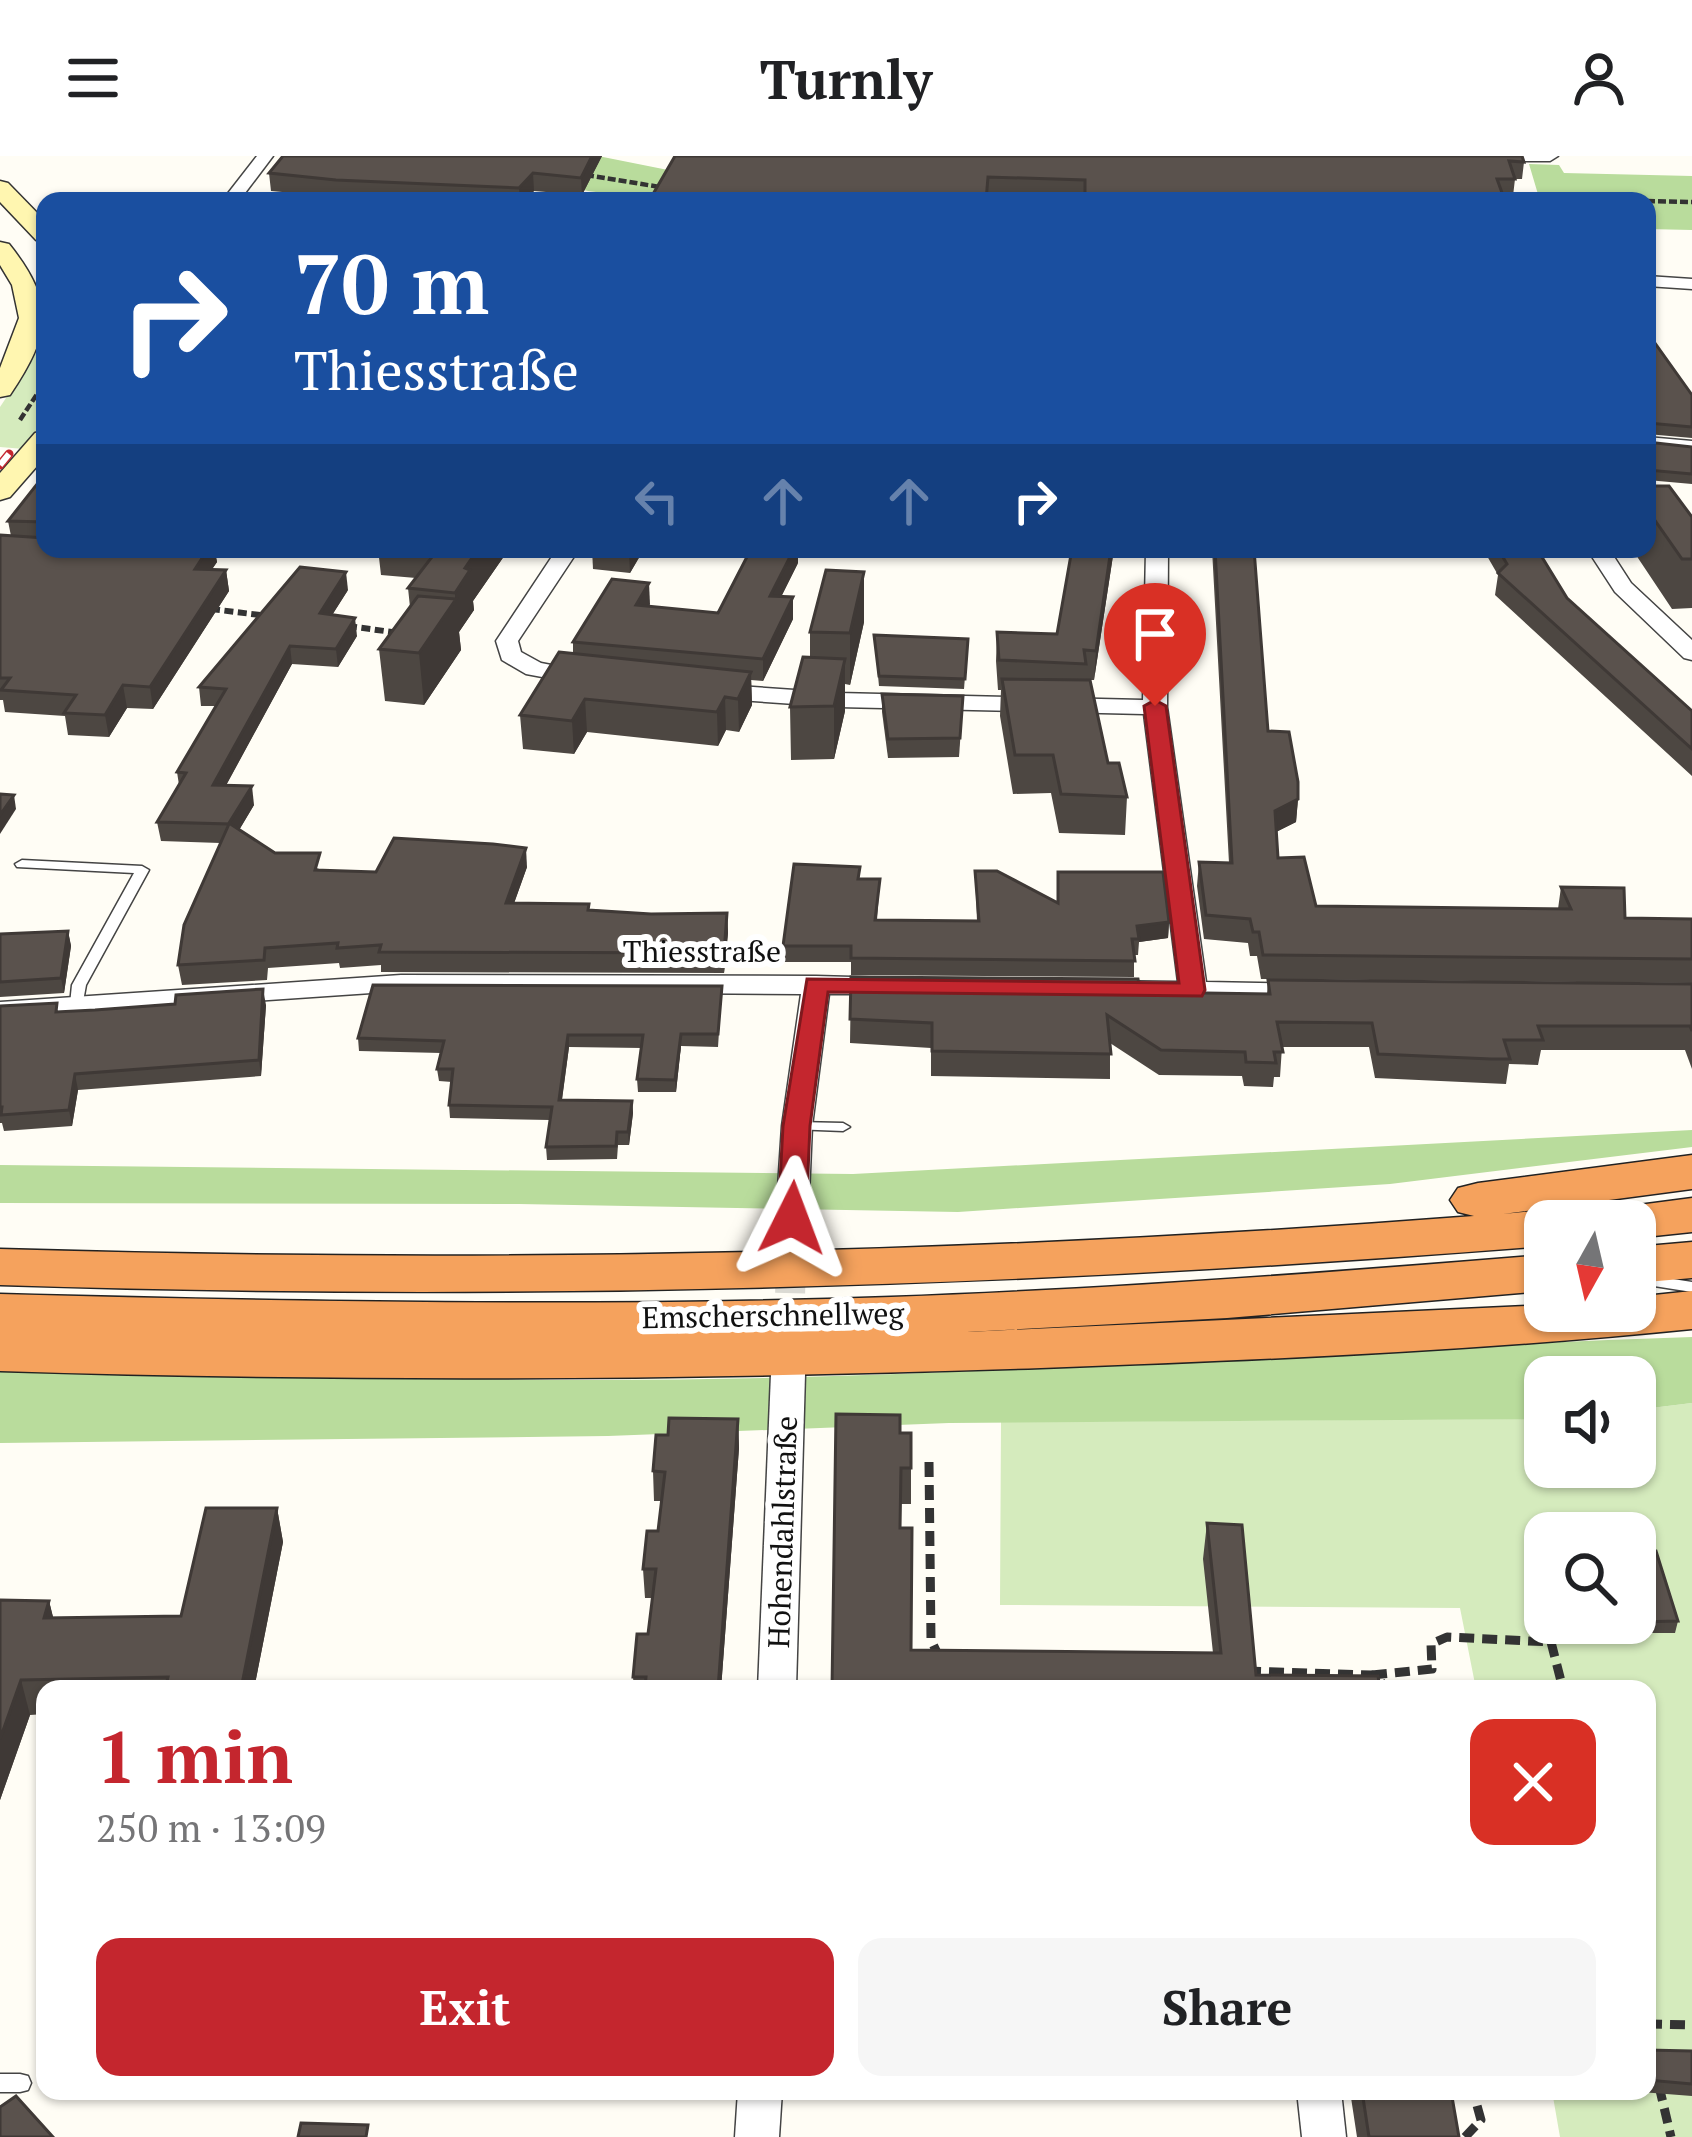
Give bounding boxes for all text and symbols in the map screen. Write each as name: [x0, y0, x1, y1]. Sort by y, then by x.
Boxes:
text: Turnly: [760, 43, 932, 114]
icon: menu: [60, 45, 126, 111]
icon: person: [1566, 45, 1632, 111]
text: 70 m: [294, 227, 489, 338]
icon: right: [96, 240, 252, 396]
text: Thiesstraße: [294, 334, 579, 405]
icon: left: [624, 468, 690, 534]
icon: ahead: [750, 468, 816, 534]
icon: ahead: [876, 468, 942, 534]
icon: right: [1002, 468, 1068, 534]
pin: [1104, 583, 1206, 706]
icon: arrive: [1122, 601, 1188, 667]
street label: Thiesstraße: [623, 931, 781, 971]
position arrow: [729, 1155, 855, 1281]
north arrow: [1524, 1200, 1656, 1332]
map controls: [1524, 1200, 1656, 1644]
street label: Emscherschnellweg: [641, 1293, 906, 1337]
button: sound: [1524, 1356, 1656, 1488]
street label: Hohendahlstraße: [758, 1415, 806, 1649]
button: search: [1524, 1512, 1656, 1644]
text: 1 min: [96, 1708, 293, 1804]
button: close: [1470, 1719, 1596, 1845]
text: 250 m · 13:09: [96, 1801, 326, 1853]
button: Exit: [96, 1938, 834, 2076]
button: Share: [858, 1938, 1596, 2076]

